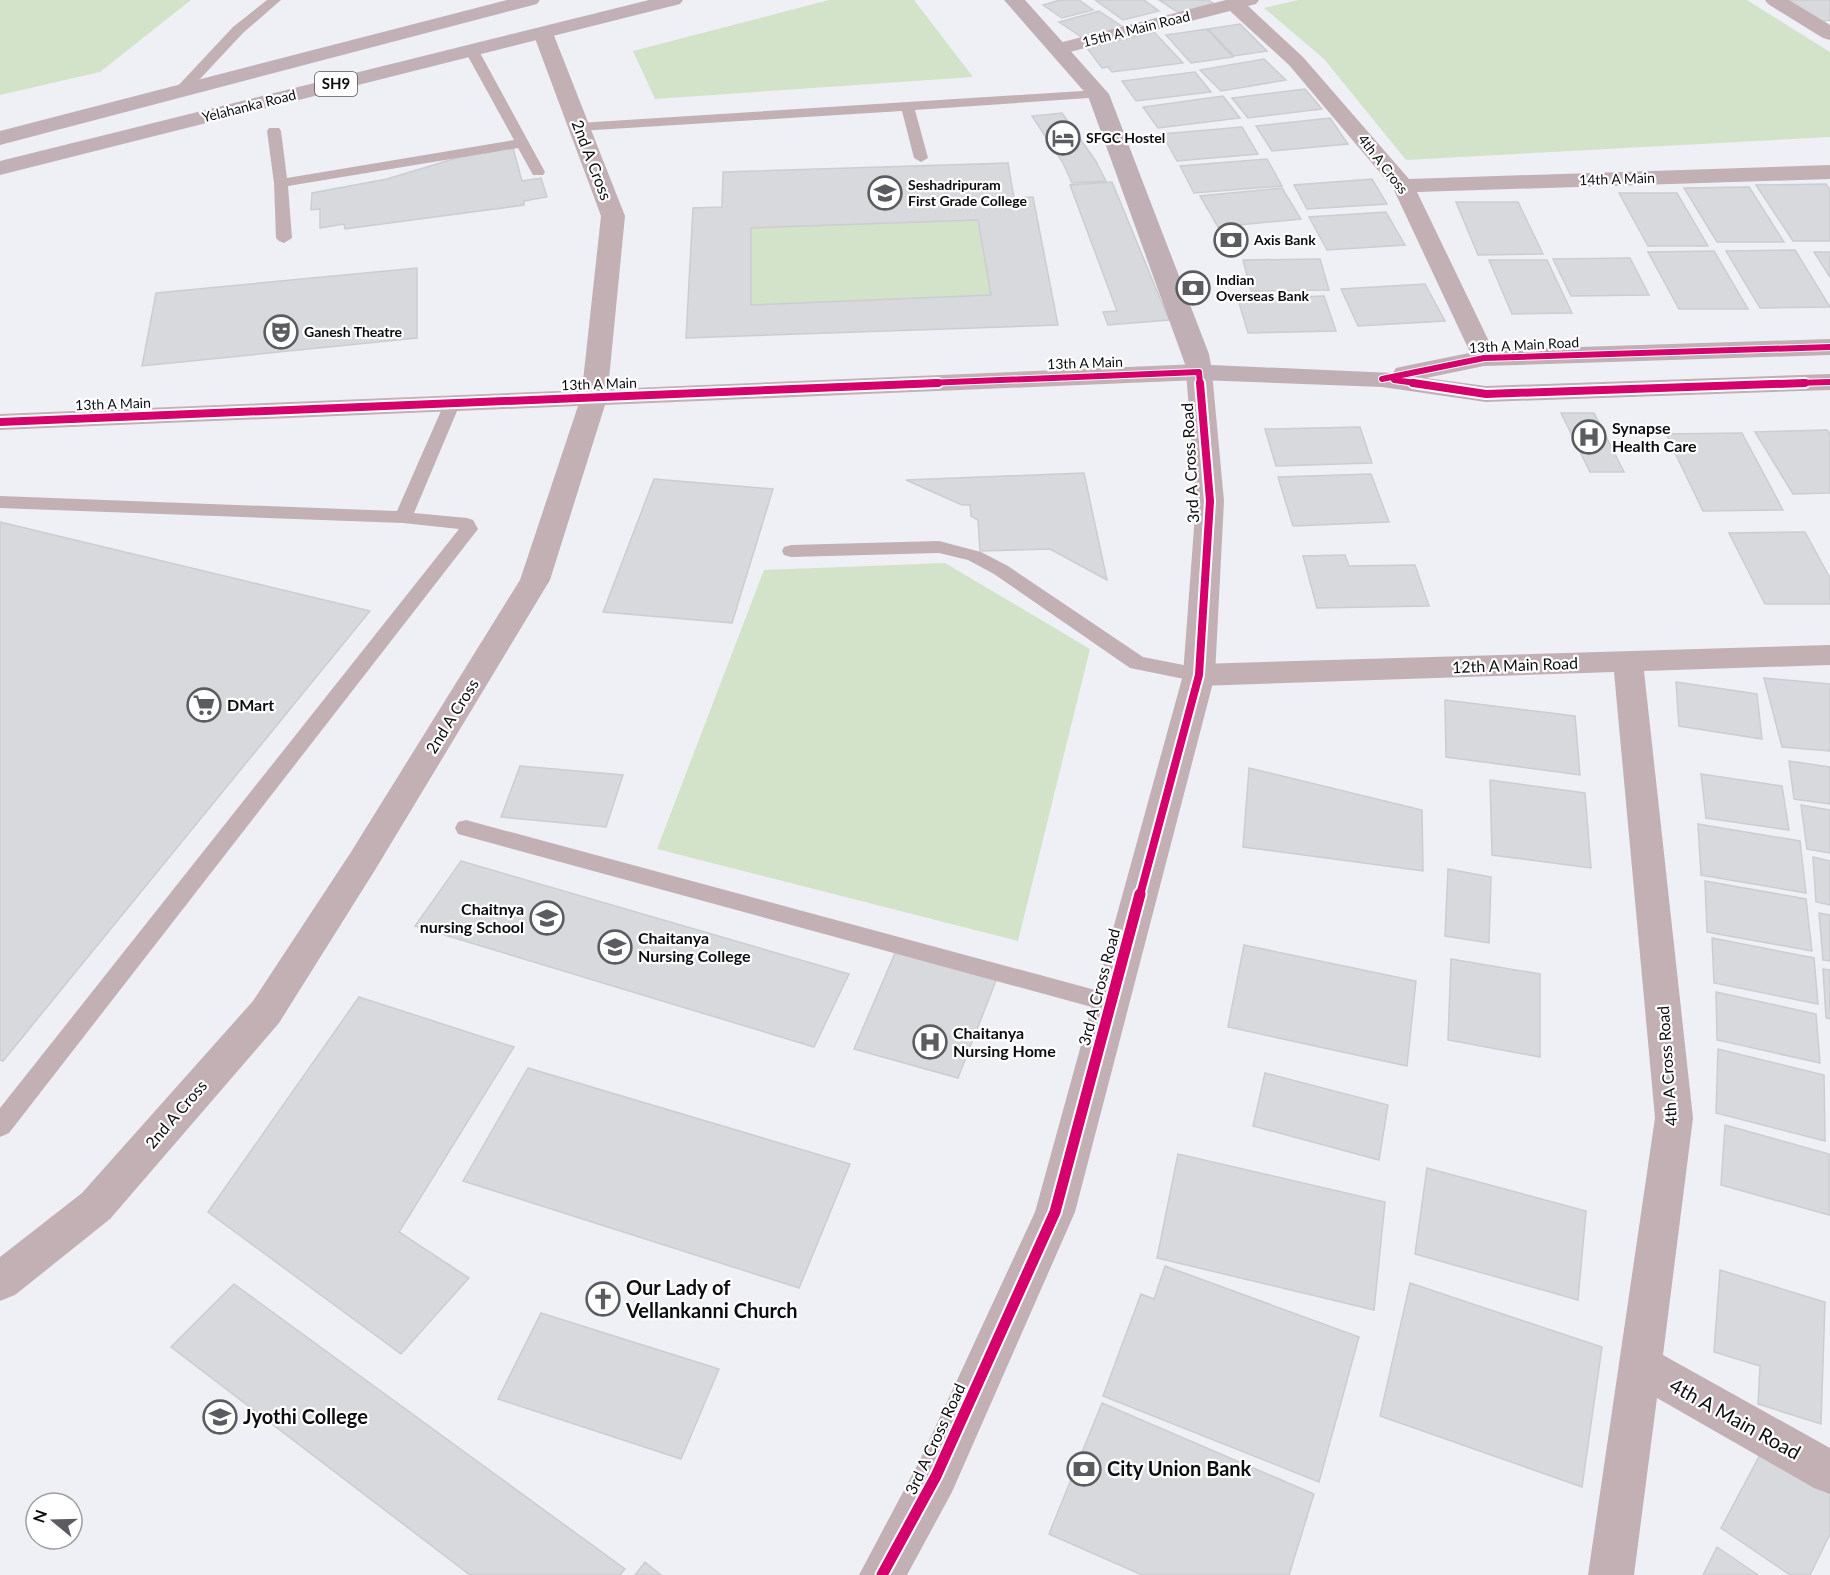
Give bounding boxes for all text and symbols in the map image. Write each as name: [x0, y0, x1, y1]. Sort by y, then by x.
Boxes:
street label: 15th A Main Road: [1080, 7, 1191, 50]
road number: SH9: [315, 72, 357, 96]
street label: Yelahanka Road: [200, 86, 298, 125]
street label: 2nd A Cross: [569, 117, 616, 203]
hotel icon: SFGC Hostel: [1045, 120, 1081, 156]
place label: SFGC Hostel: [1086, 129, 1165, 146]
street label: 4th A Cross: [1355, 131, 1412, 197]
street label: 14th A Main: [1579, 169, 1655, 188]
school or university icon: Seshadripuram First Grade College: [867, 175, 903, 211]
place label: Seshadripuram First Grade College: [908, 176, 1027, 209]
bank icon: Axis Bank: [1213, 222, 1249, 258]
place label: Axis Bank: [1253, 231, 1316, 248]
bank icon: Indian Overseas Bank: [1175, 270, 1211, 306]
place label: Indian Overseas Bank: [1216, 271, 1310, 304]
theatre icon: Ganesh Theatre: [263, 314, 299, 350]
place label: Ganesh Theatre: [304, 323, 403, 340]
street label: 13th A Main Road: [1468, 333, 1580, 356]
street label: 13th A Main: [1047, 353, 1123, 372]
street label: 13th A Main: [561, 374, 637, 393]
street label: 13th A Main: [75, 394, 151, 413]
street label: 3rd A Cross Road: [1177, 402, 1202, 524]
place label: Synapse Health Care: [1612, 418, 1697, 455]
hospital icon: Synapse Health Care: [1571, 419, 1607, 455]
street label: 12th A Main Road: [1452, 653, 1578, 676]
street label: 2nd A Cross: [421, 675, 482, 756]
supermarket icon: DMart: [186, 687, 222, 723]
place label: DMart: [227, 695, 274, 714]
place label: Chaitnya nursing School: [420, 899, 524, 936]
school or university icon: Chaitnya nursing School: [529, 900, 565, 936]
street label: 3rd A Cross Road: [1074, 926, 1123, 1047]
place label: Chaitanya Nursing College: [638, 928, 751, 965]
school or university icon: Chaitanya Nursing College: [597, 929, 633, 965]
street label: 4th A Cross Road: [1653, 1005, 1680, 1127]
place label: Chaitanya Nursing Home: [953, 1023, 1056, 1060]
hospital icon: Chaitanya Nursing Home: [912, 1024, 948, 1060]
street label: 2nd A Cross: [141, 1076, 210, 1152]
place label: Our Lady of Vellankanni Church: [625, 1275, 798, 1322]
church icon: Our Lady of Vellankanni Church: [585, 1281, 621, 1317]
street label: 4th A Main Road: [1666, 1372, 1805, 1464]
street label: 3rd A Cross Road: [901, 1380, 969, 1497]
school or university icon: Jyothi College: [202, 1399, 238, 1435]
place label: Jyothi College: [243, 1404, 368, 1428]
bank icon: City Union Bank: [1066, 1451, 1102, 1487]
place label: City Union Bank: [1107, 1456, 1252, 1480]
north arrow: [24, 1491, 84, 1551]
text: N: [28, 1507, 50, 1525]

